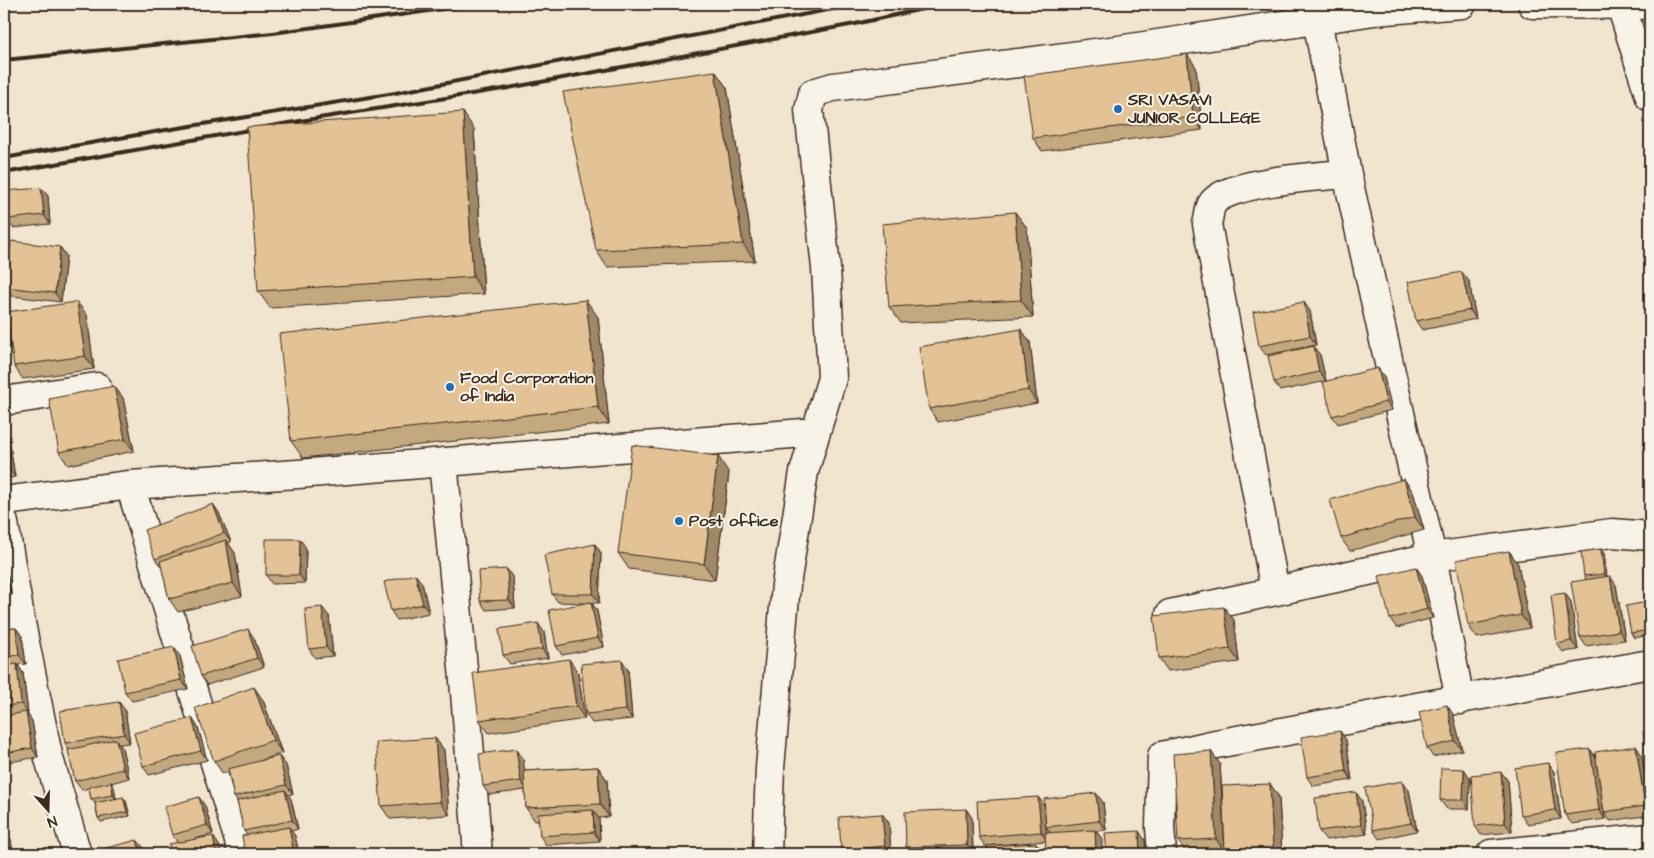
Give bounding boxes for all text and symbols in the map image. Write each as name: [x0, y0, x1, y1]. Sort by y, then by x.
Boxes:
place label: SRI VASAVI JUNIOR COLLEGE: [1127, 89, 1261, 129]
marker: SRI VASAVI JUNIOR COLLEGE: [1112, 103, 1124, 115]
place label: Food Corporation of India: [460, 367, 594, 407]
marker: Food Corporation of India: [444, 381, 456, 393]
place label: Post office: [689, 510, 779, 532]
marker: Post office: [673, 515, 685, 527]
north arrow: [22, 786, 72, 836]
text: N: [44, 810, 60, 832]

